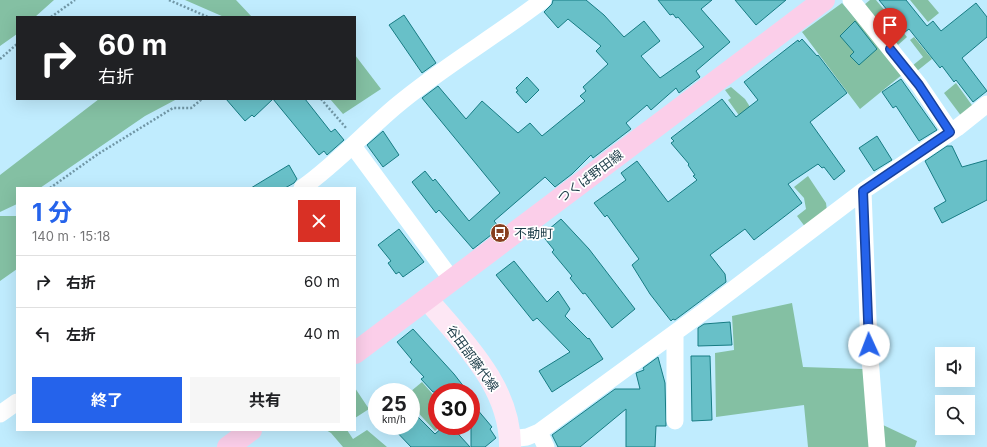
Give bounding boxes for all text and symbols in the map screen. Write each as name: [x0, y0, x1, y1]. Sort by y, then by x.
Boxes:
pin: [873, 8, 907, 49]
icon: arrive: [879, 14, 901, 36]
text: 60 m: [98, 28, 167, 62]
icon: right: [32, 32, 84, 84]
text: 右折: [98, 66, 134, 87]
street label: つくば野田線: [554, 146, 626, 206]
text: 1 分: [32, 198, 72, 227]
button: close: [298, 200, 340, 242]
bus stop icon: 不動町: [489, 222, 511, 244]
place label: 不動町: [514, 225, 553, 241]
text: 140 m · 15:18: [32, 228, 110, 244]
icon: right: [32, 271, 54, 293]
text: 60 m: [304, 272, 340, 291]
text: 右折: [66, 273, 96, 292]
street label: 谷田部藤代線: [444, 322, 502, 394]
icon: left: [32, 323, 54, 345]
text: 40 m: [303, 324, 340, 343]
position arrow: [848, 324, 890, 366]
text: 左折: [66, 325, 96, 344]
map controls: [935, 347, 975, 435]
button: sound: [935, 347, 975, 387]
button: 終了: [32, 377, 182, 423]
button: 共有: [190, 377, 340, 423]
speed limit sign: 30: [428, 383, 480, 435]
text: 25: [381, 392, 407, 416]
button: search: [935, 395, 975, 435]
text: km/h: [382, 413, 406, 425]

